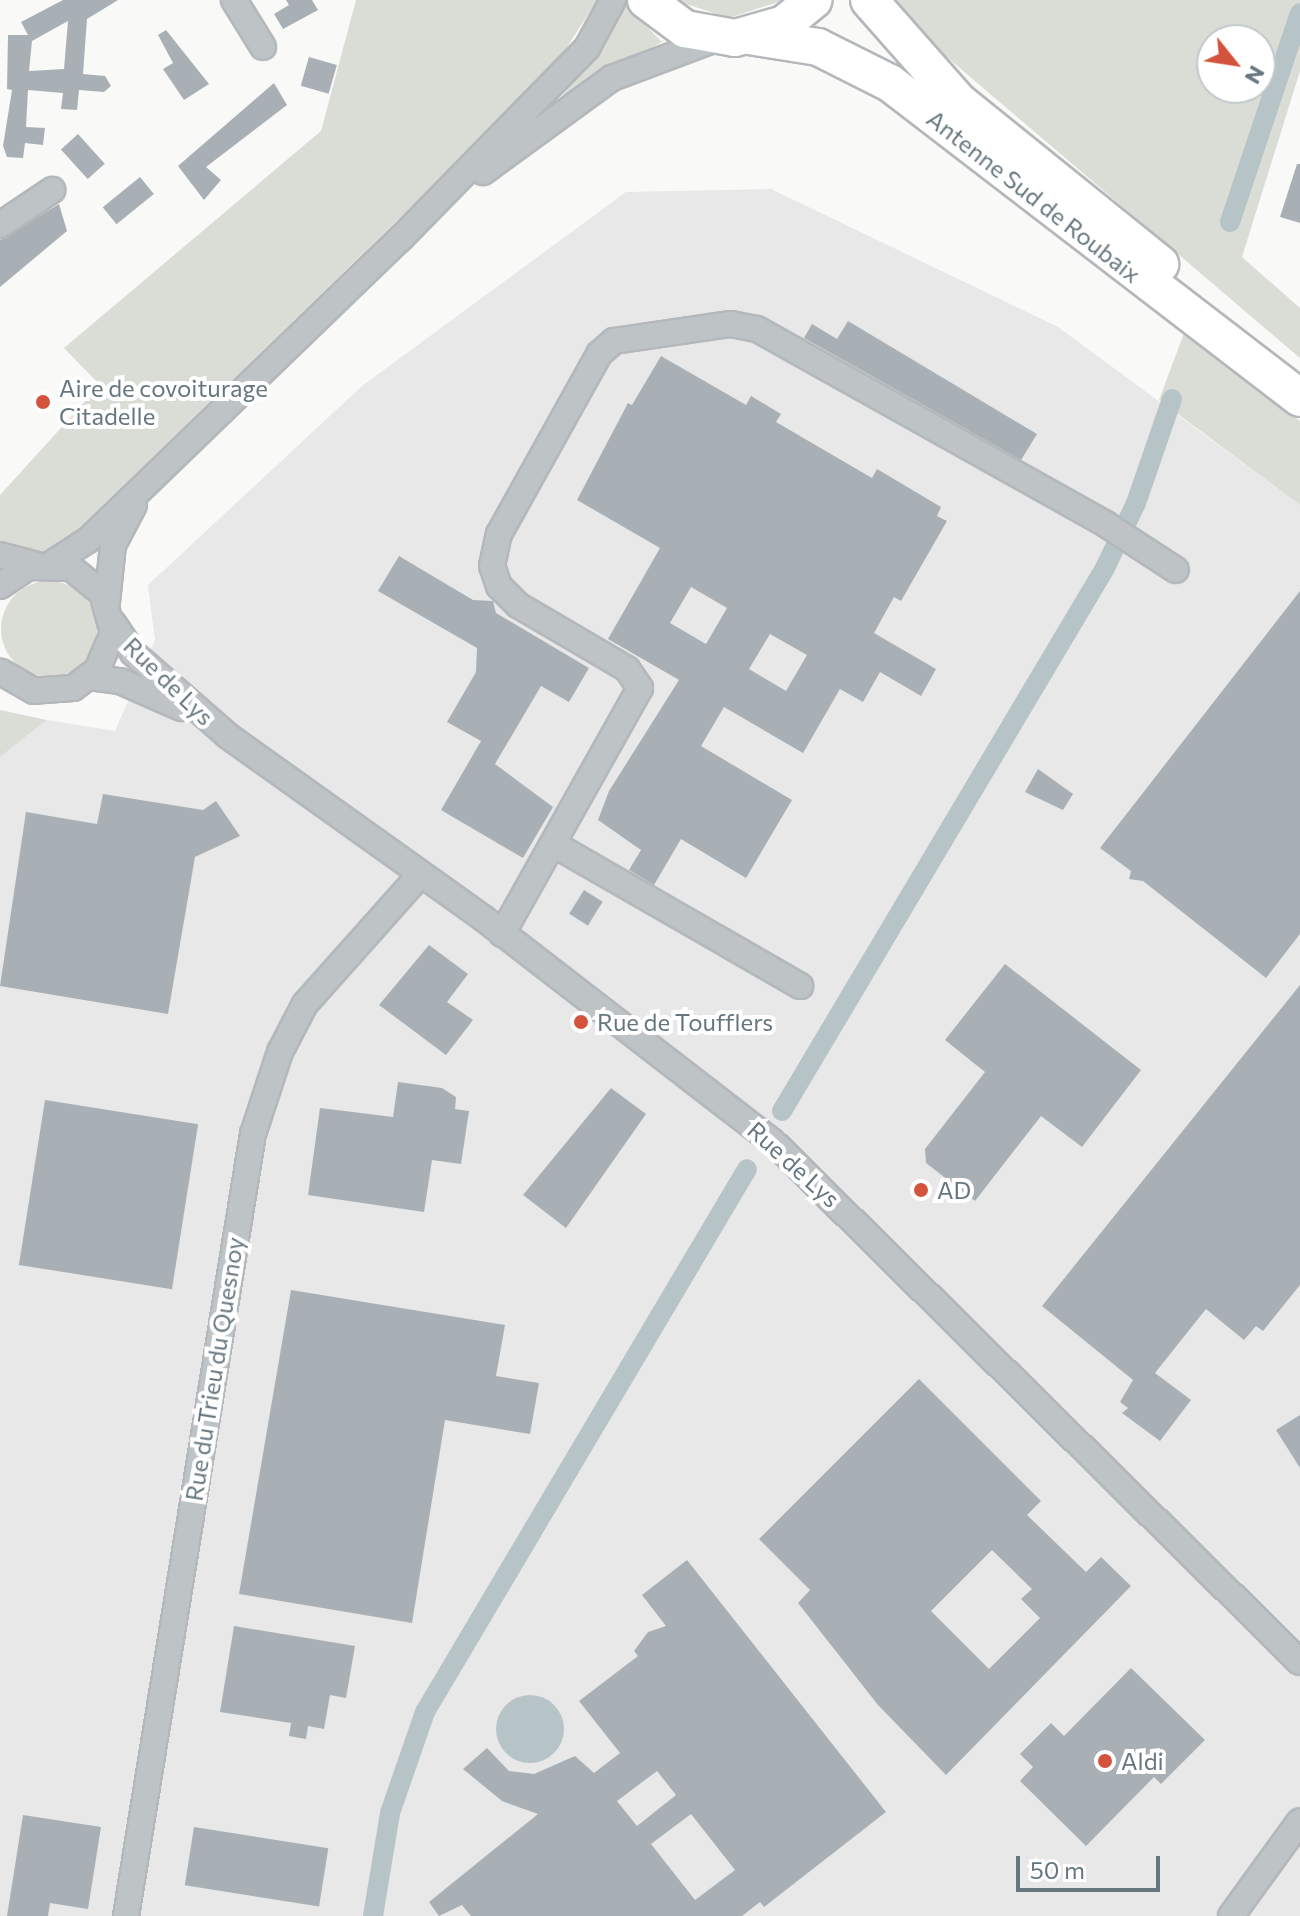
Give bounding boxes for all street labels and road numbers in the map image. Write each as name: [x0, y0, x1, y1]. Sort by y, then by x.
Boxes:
street label: Antenne Sud de Roubaix: [921, 104, 1147, 288]
street label: Rue de Lys: [118, 631, 220, 731]
street label: Rue de Lys: [742, 1115, 846, 1213]
street label: Rue du Trieu du Quesnoy: [179, 1235, 249, 1503]

